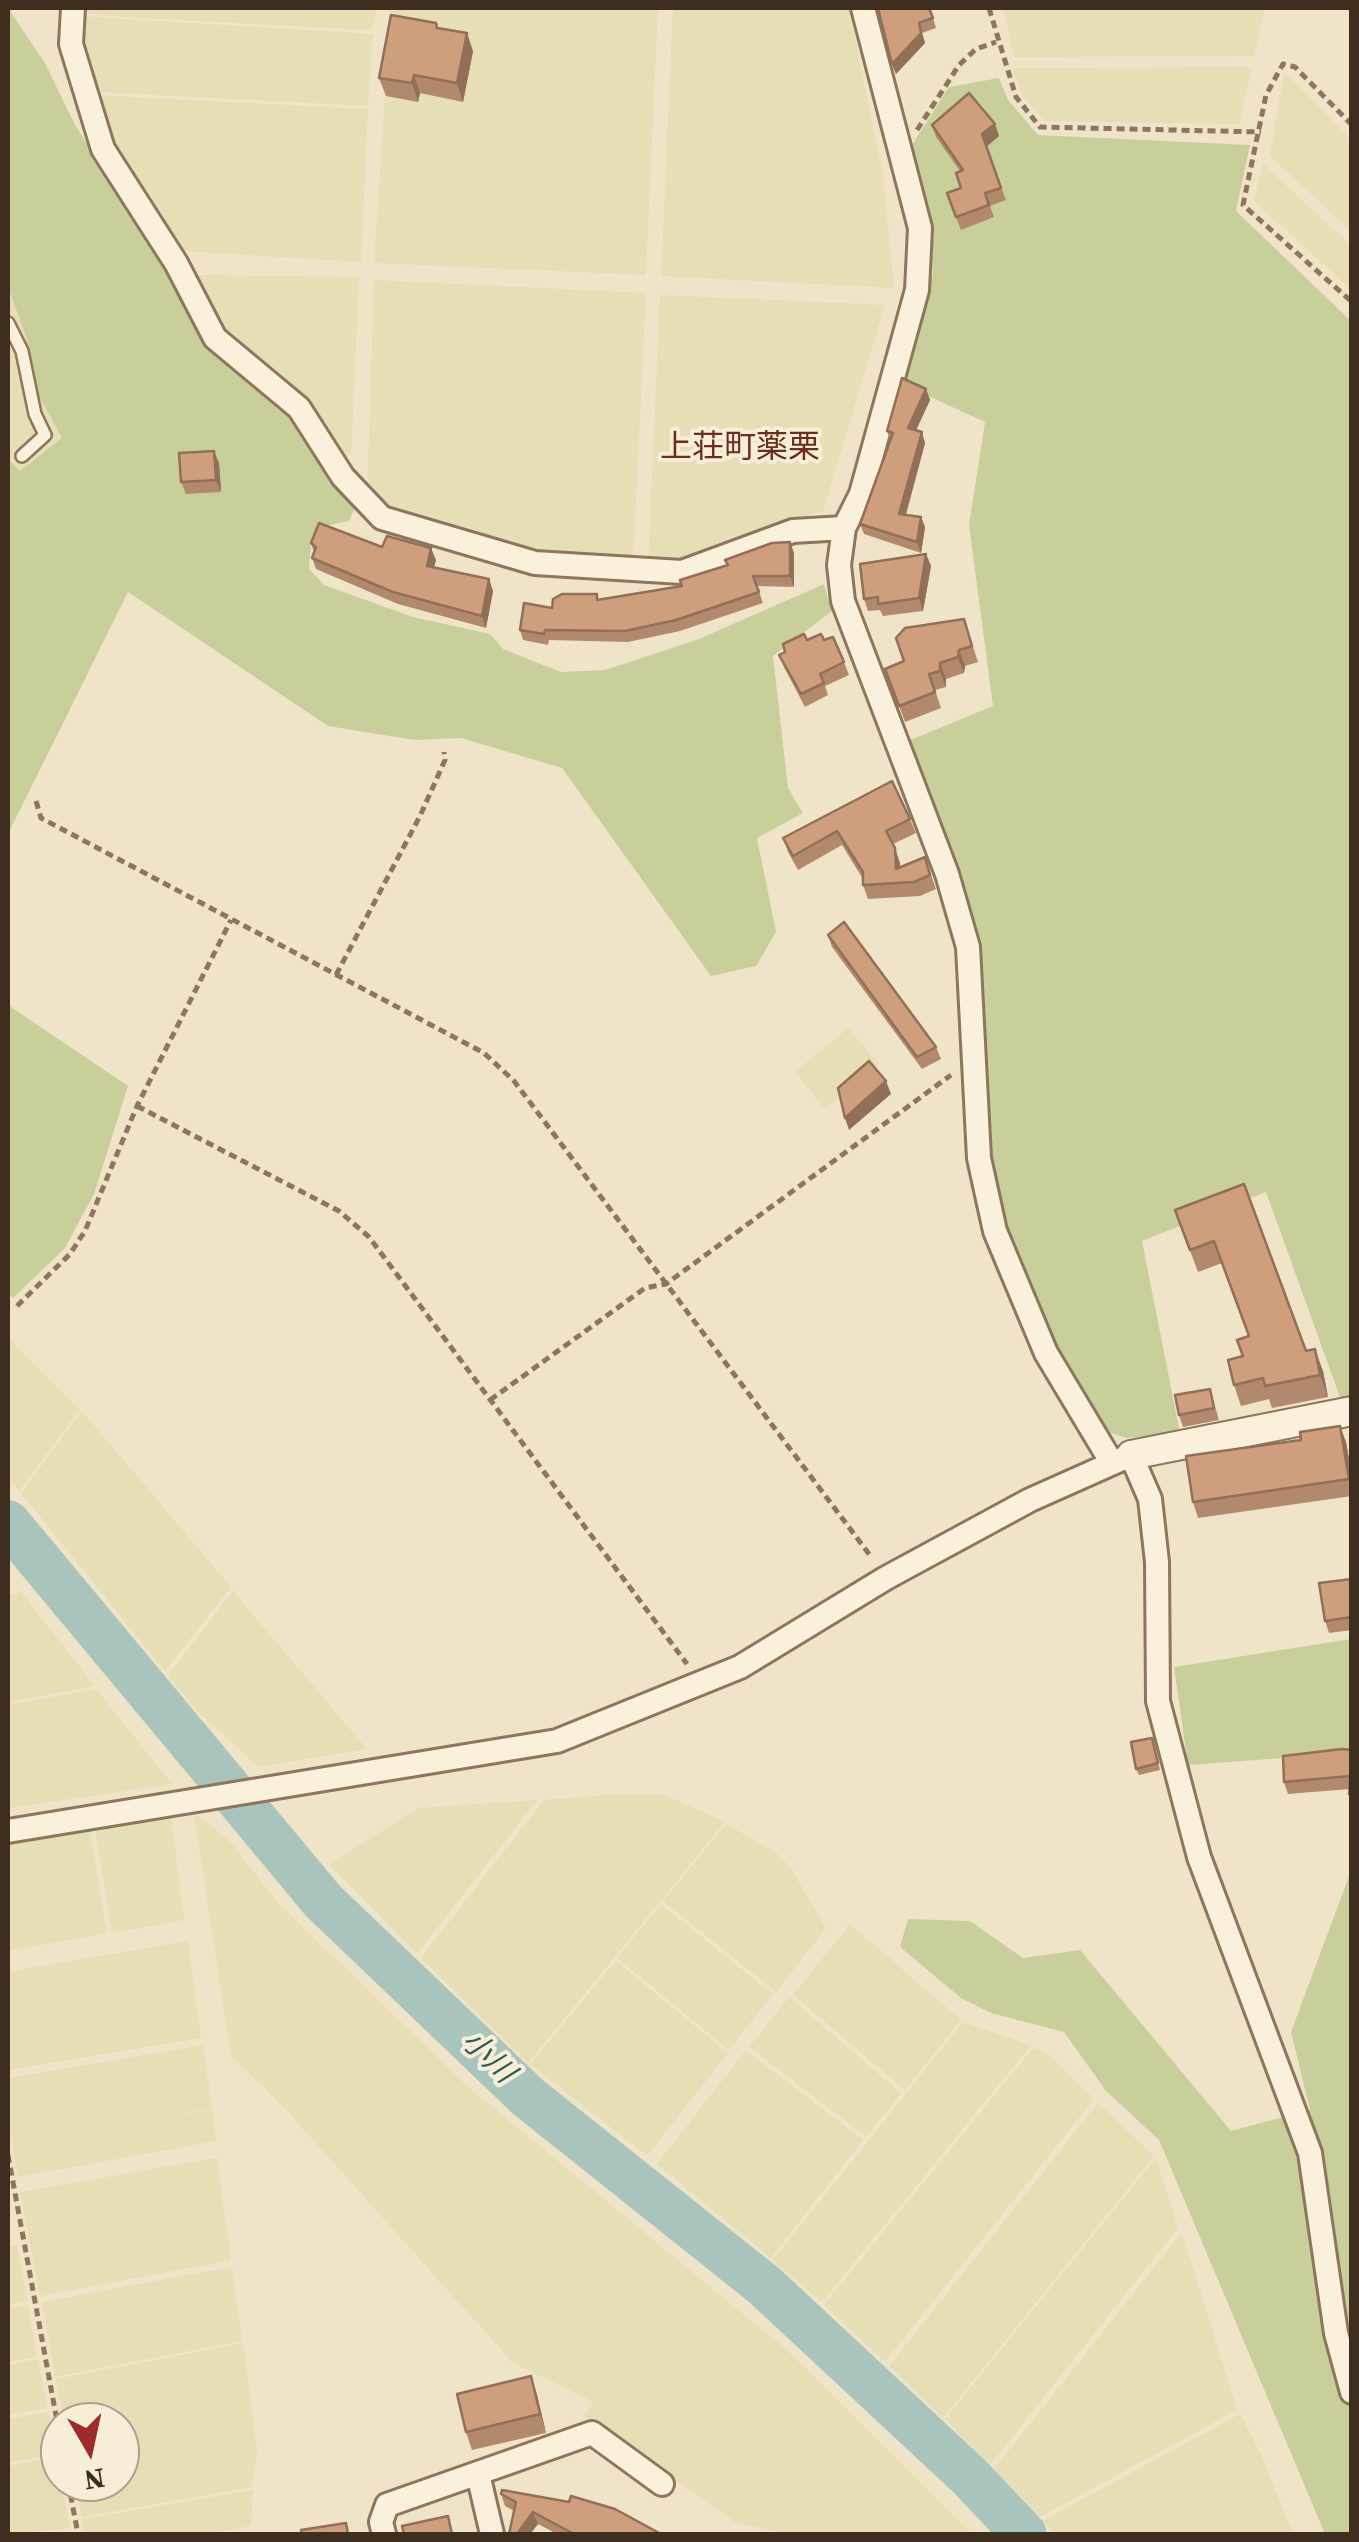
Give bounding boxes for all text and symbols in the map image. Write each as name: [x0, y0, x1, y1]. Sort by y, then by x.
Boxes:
district label: 上荘町薬栗: [660, 430, 820, 468]
water label: 小川: [453, 2024, 521, 2092]
north arrow: [40, 2402, 140, 2502]
text: N: [81, 2459, 107, 2500]

